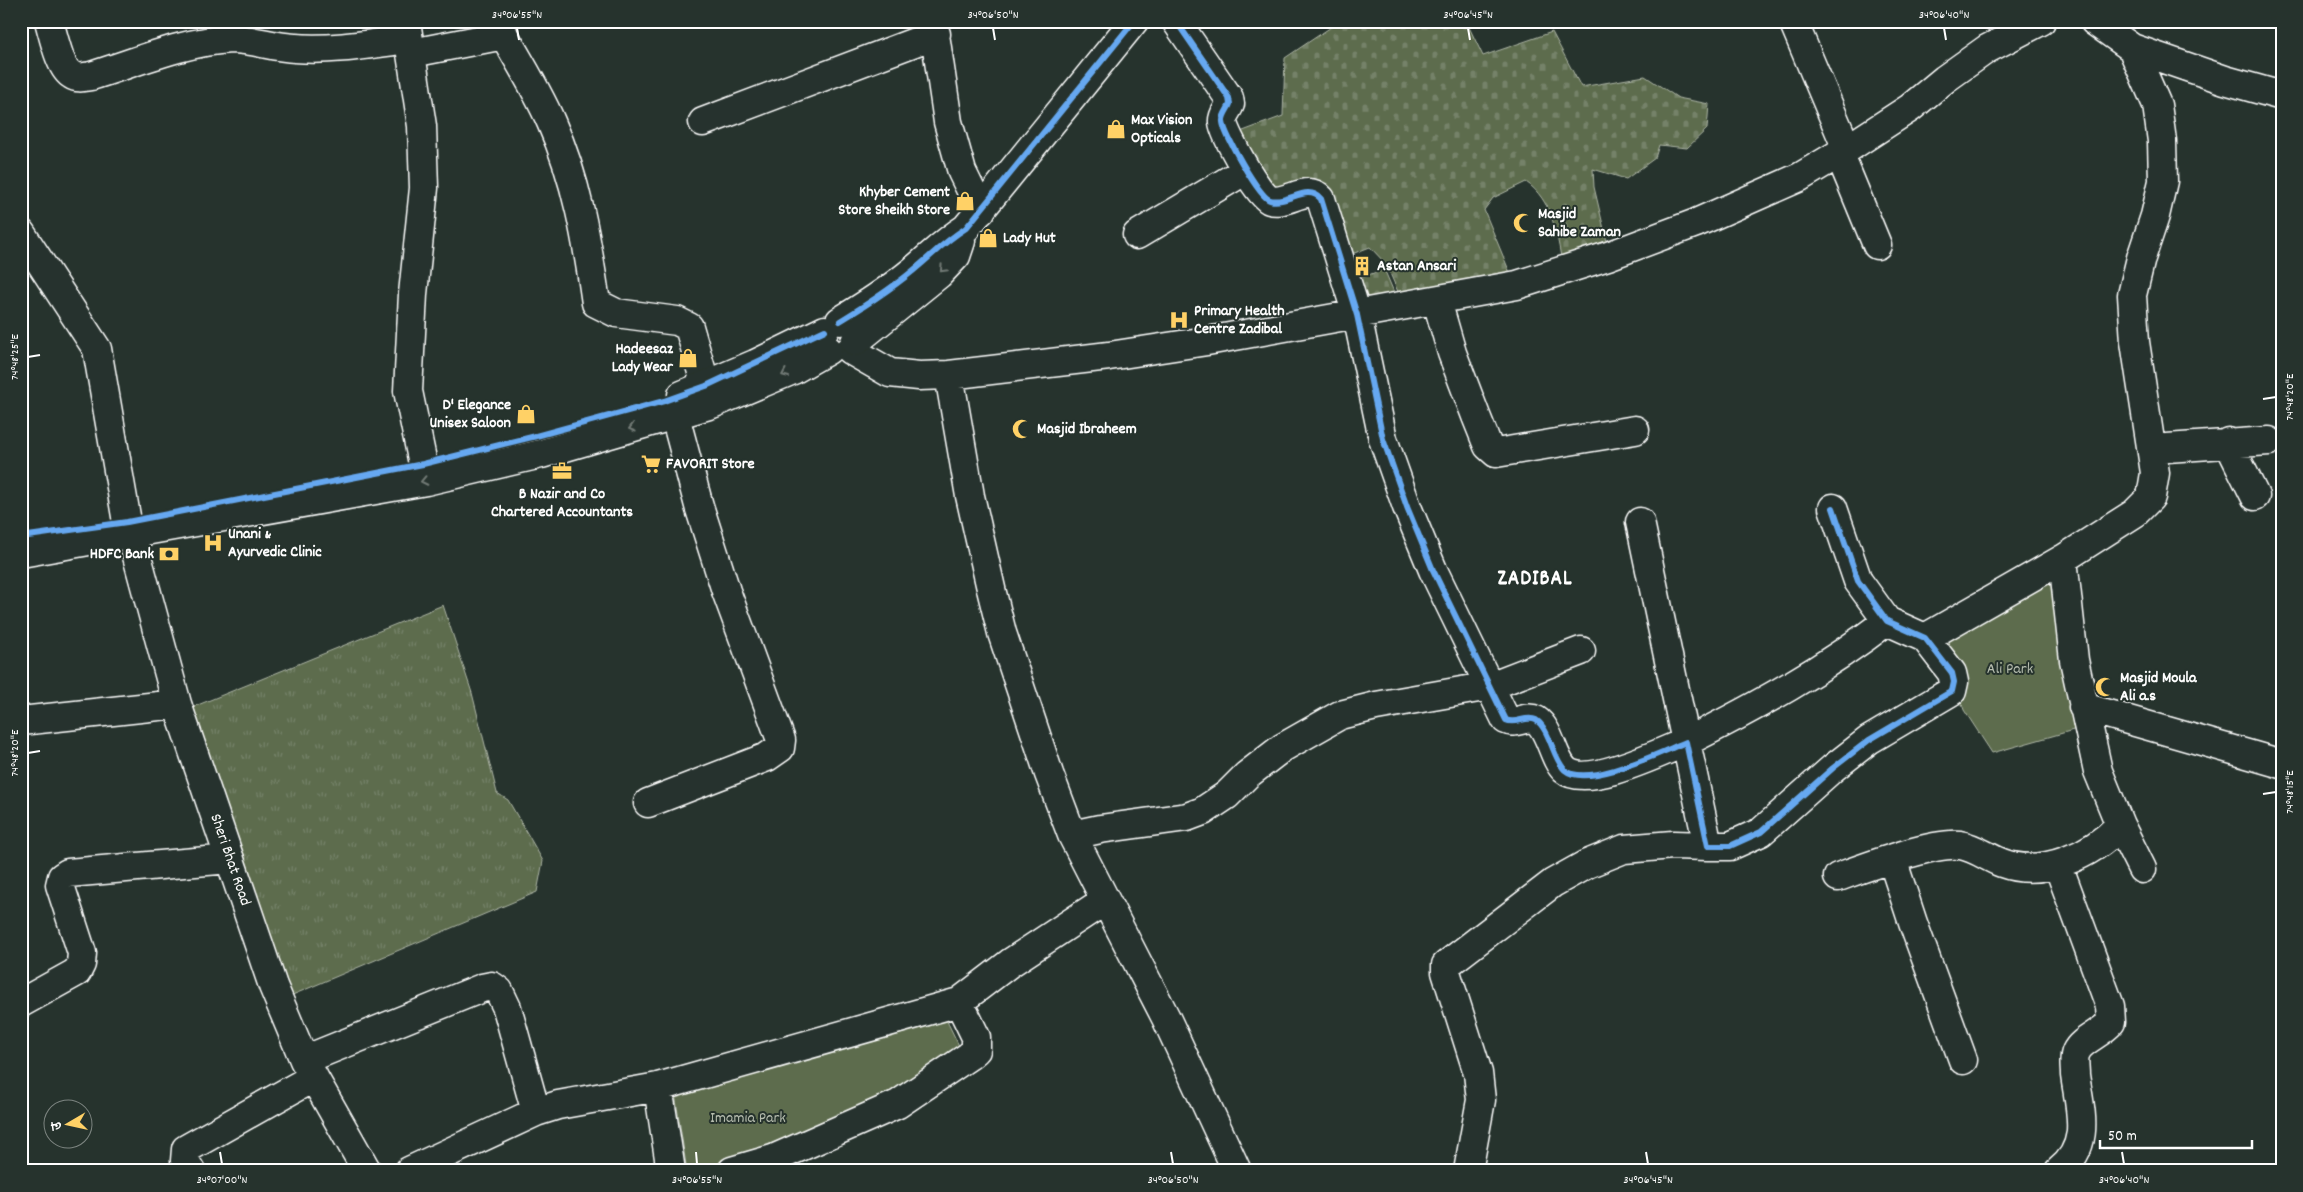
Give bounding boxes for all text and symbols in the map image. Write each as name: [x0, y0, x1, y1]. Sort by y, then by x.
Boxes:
text: 34°06'55"N: [492, 7, 542, 24]
text: 34°06'50"N: [967, 7, 1019, 24]
text: 34°06'45"N: [1443, 7, 1493, 24]
text: 34°06'40"N: [1919, 7, 1969, 24]
place label: Max Vision Opticals: [1131, 109, 1192, 150]
shop icon: Max Vision Opticals: [1105, 118, 1127, 140]
place label: Khyber Cement Store Sheikh Store: [838, 181, 950, 222]
shop icon: Khyber Cement Store Sheikh Store: [954, 190, 976, 212]
place label: Masjid Sahibe Zaman: [1538, 203, 1621, 244]
mosque icon: Masjid Sahibe Zaman: [1512, 212, 1534, 234]
shop icon: Lady Hut: [977, 227, 999, 249]
place label: Lady Hut: [1003, 227, 1056, 250]
building icon: Astan Ansari: [1351, 255, 1373, 277]
place label: Astan Ansari: [1377, 255, 1456, 278]
one-way arrow: [940, 264, 949, 273]
place label: Primary Health Centre Zadibal: [1194, 300, 1284, 341]
hospital icon: Primary Health Centre Zadibal: [1168, 309, 1190, 331]
text: 74°48'25"E: [7, 333, 24, 380]
place label: Hadeesaz Lady Wear: [612, 338, 674, 379]
shop icon: Hadeesaz Lady Wear: [677, 347, 699, 369]
one-way arrow: [781, 367, 790, 378]
text: 74°48'20"E: [2282, 373, 2299, 421]
place label: D' Elegance Unisex Saloon: [430, 394, 511, 435]
shop icon: D' Elegance Unisex Saloon: [515, 403, 537, 425]
mosque icon: Masjid Ibraheem: [1011, 418, 1033, 440]
place label: Masjid Ibraheem: [1037, 418, 1137, 441]
one-way arrow: [628, 423, 637, 433]
supermarket icon: FAVORIT Store: [640, 453, 662, 475]
place label: FAVORIT Store: [666, 453, 755, 476]
office icon: B Nazir and Co Chartered Accountants: [551, 460, 573, 482]
one-way arrow: [419, 476, 428, 486]
place label: B Nazir and Co Chartered Accountants: [491, 483, 633, 524]
place label: Unani & Ayurvedic Clinic: [228, 523, 322, 564]
hospital icon: Unani & Ayurvedic Clinic: [202, 532, 224, 554]
place label: HDFC Bank: [90, 543, 154, 566]
bank icon: HDFC Bank: [158, 543, 180, 565]
district label: ZADIBAL: [1497, 565, 1573, 595]
park label: Ali Park: [1987, 658, 2033, 681]
place label: Masjid Moula Ali a.s: [2120, 667, 2198, 708]
mosque icon: Masjid Moula Ali a.s: [2094, 676, 2116, 698]
text: 74°48'20"E: [7, 729, 24, 777]
text: 74°48'15"E: [2282, 770, 2299, 814]
street label: Sheri Bhat Road: [204, 811, 256, 909]
north arrow: [42, 1100, 92, 1150]
park label: Imamia Park: [710, 1107, 786, 1130]
scale bar: [2100, 1117, 2253, 1149]
text: उ: [46, 1119, 68, 1132]
text: 50 m: [2108, 1126, 2137, 1148]
text: 34°07'00"N: [197, 1172, 248, 1189]
text: 34°06'55"N: [672, 1172, 722, 1189]
text: 34°06'50"N: [1147, 1172, 1199, 1189]
text: 34°06'45"N: [1623, 1172, 1673, 1189]
text: 34°06'40"N: [2099, 1172, 2149, 1189]

